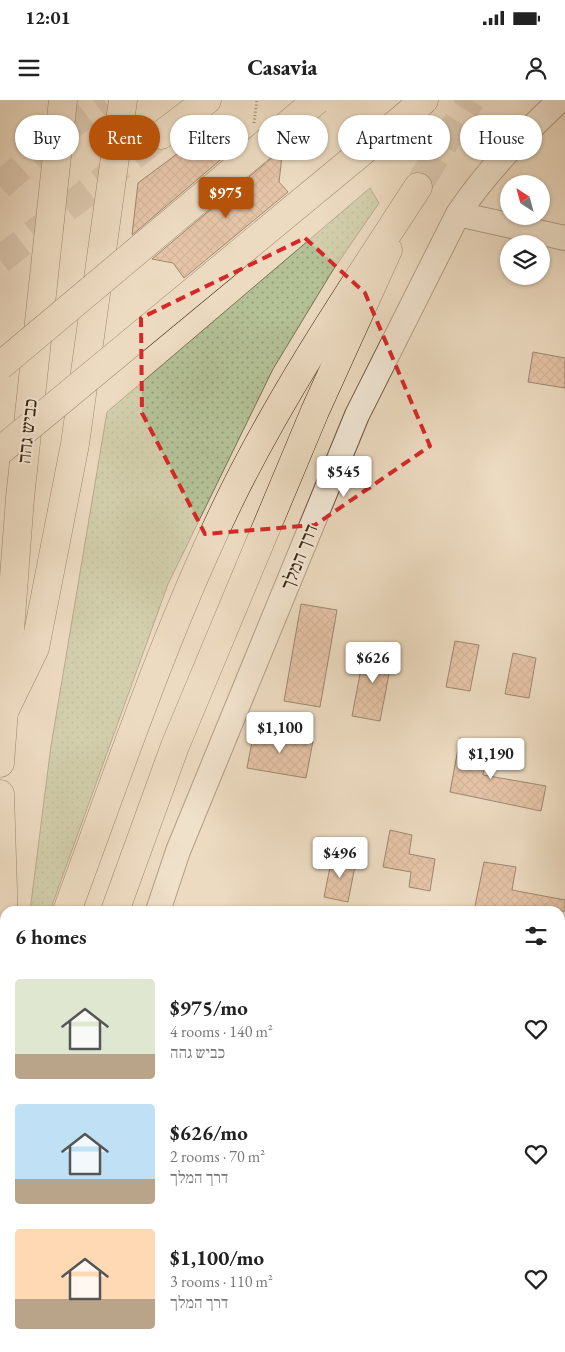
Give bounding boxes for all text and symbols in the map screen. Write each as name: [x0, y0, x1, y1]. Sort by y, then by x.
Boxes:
text: 12:01: [25, 5, 71, 30]
text: Casavia: [248, 53, 317, 82]
icon: menu: [15, 54, 43, 82]
icon: person: [522, 54, 550, 82]
chip: Buy: [15, 115, 79, 160]
chip: Rent: [89, 115, 160, 160]
chip: Filters: [170, 115, 248, 160]
chip: New: [258, 115, 328, 160]
chip: Apartment: [338, 115, 450, 160]
chip: House: [460, 115, 542, 160]
north arrow: [500, 175, 550, 225]
map controls: [500, 175, 550, 285]
pin: $975: [196, 176, 256, 219]
text: $975: [210, 182, 242, 203]
button: layers: [500, 235, 550, 285]
street label: כביש גהה: [11, 397, 43, 465]
pin: $545: [314, 456, 374, 498]
text: $545: [328, 461, 360, 482]
street label: דרך המלך: [274, 520, 324, 594]
pin: $626: [343, 642, 403, 684]
text: $626: [357, 647, 389, 668]
pin: $1,100: [239, 712, 321, 754]
text: $1,100: [257, 717, 303, 738]
pin: $1,190: [450, 738, 532, 780]
text: $1,190: [468, 743, 514, 764]
pin: $496: [310, 836, 370, 879]
text: $496: [324, 842, 356, 863]
icon: filters: [522, 922, 550, 950]
text: 6 homes: [15, 923, 87, 950]
text: $975/mo: [170, 994, 248, 1021]
icon: home: [55, 999, 115, 1059]
icon: heart: [522, 1015, 550, 1043]
text: 4 rooms · 140 m²: [170, 1021, 273, 1042]
text: כביש גהה: [170, 1042, 225, 1063]
text: $626/mo: [170, 1119, 248, 1146]
icon: home: [55, 1124, 115, 1184]
icon: heart: [522, 1140, 550, 1168]
text: 2 rooms · 70 m²: [170, 1146, 265, 1167]
text: דרך המלך: [170, 1167, 228, 1188]
text: $1,100/mo: [170, 1244, 264, 1271]
icon: home: [55, 1249, 115, 1309]
icon: heart: [522, 1265, 550, 1293]
text: 3 rooms · 110 m²: [170, 1271, 273, 1292]
text: דרך המלך: [170, 1292, 228, 1313]

